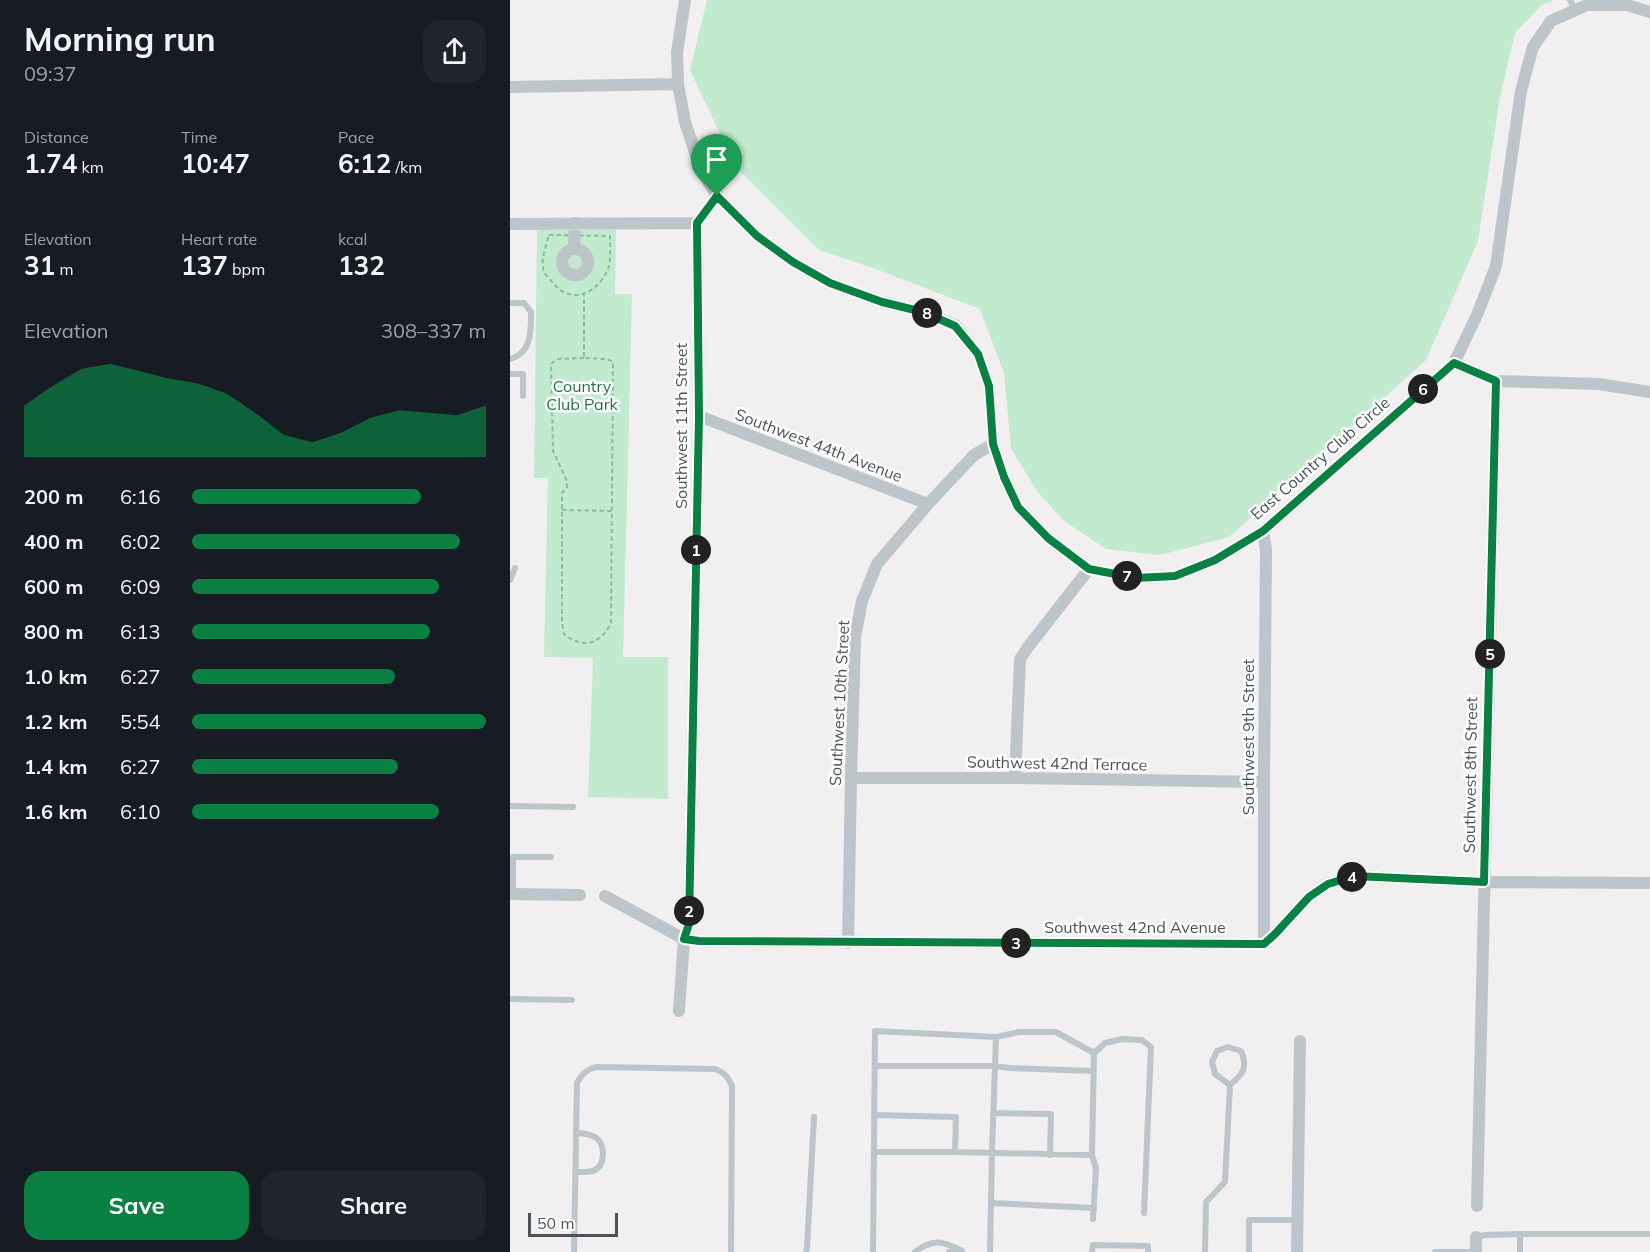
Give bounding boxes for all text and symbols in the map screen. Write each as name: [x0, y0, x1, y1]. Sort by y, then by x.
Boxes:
text: Morning run: [24, 18, 216, 59]
button: share: [423, 20, 486, 83]
text: 09:37: [24, 61, 77, 86]
text: Distance: [24, 127, 89, 147]
text: Time: [181, 127, 217, 147]
text: Pace: [338, 127, 374, 147]
pin: [691, 134, 742, 196]
icon: arrive: [700, 143, 733, 176]
text: 1.74: [24, 147, 77, 180]
text: 10:47: [181, 147, 250, 180]
text: 6:12: [338, 147, 391, 180]
text: km: [77, 157, 104, 177]
text: /km: [391, 157, 422, 177]
text: Elevation: [24, 229, 92, 249]
text: Heart rate: [181, 229, 257, 249]
text: kcal: [338, 229, 367, 249]
text: 31: [24, 249, 55, 282]
text: 137: [181, 249, 228, 282]
text: 132: [338, 249, 385, 282]
text: m: [55, 259, 73, 279]
text: bpm: [228, 259, 265, 279]
pin: 8: [912, 298, 942, 328]
text: 8: [922, 303, 932, 323]
text: Elevation: [24, 318, 109, 343]
text: 308–337 m: [381, 318, 486, 343]
street label: Southwest 11th Street: [671, 343, 691, 509]
pin: 6: [1408, 374, 1438, 404]
park label: Country Club Park: [546, 376, 618, 414]
text: 6: [1418, 379, 1428, 399]
street label: East Country Club Circle: [1246, 392, 1394, 524]
street label: Southwest 44th Avenue: [733, 404, 905, 486]
text: 200 m: [24, 484, 83, 509]
text: 6:16: [120, 484, 161, 509]
text: 400 m: [24, 529, 83, 554]
text: 6:02: [120, 529, 161, 554]
pin: 1: [681, 535, 711, 565]
text: 1: [691, 540, 701, 560]
pin: 7: [1112, 561, 1142, 591]
text: 7: [1122, 566, 1132, 586]
text: 600 m: [24, 574, 83, 599]
text: 6:09: [120, 574, 161, 599]
text: 800 m: [24, 619, 83, 644]
text: 6:13: [120, 619, 161, 644]
street label: Southwest 10th Street: [825, 619, 853, 786]
pin: 5: [1475, 639, 1505, 669]
text: 5: [1485, 644, 1495, 664]
street label: Southwest 9th Street: [1238, 658, 1258, 815]
text: 1.0 km: [24, 664, 87, 689]
text: 6:27: [120, 664, 161, 689]
street label: Southwest 8th Street: [1459, 696, 1481, 853]
text: 1.2 km: [24, 709, 87, 734]
text: 5:54: [120, 709, 161, 734]
street label: Southwest 42nd Terrace: [967, 751, 1147, 775]
text: 1.4 km: [24, 754, 87, 779]
text: 6:27: [120, 754, 161, 779]
text: 1.6 km: [24, 799, 87, 824]
text: 6:10: [120, 799, 161, 824]
pin: 4: [1337, 862, 1367, 892]
text: 4: [1347, 867, 1357, 887]
pin: 2: [674, 896, 704, 926]
text: 2: [684, 901, 694, 921]
street label: Southwest 42nd Avenue: [1044, 917, 1226, 937]
pin: 3: [1001, 928, 1031, 958]
text: 3: [1011, 933, 1021, 953]
button: Save: [24, 1171, 249, 1240]
button: Share: [261, 1171, 486, 1240]
scale bar: [528, 1210, 618, 1238]
text: 50 m: [537, 1213, 574, 1233]

